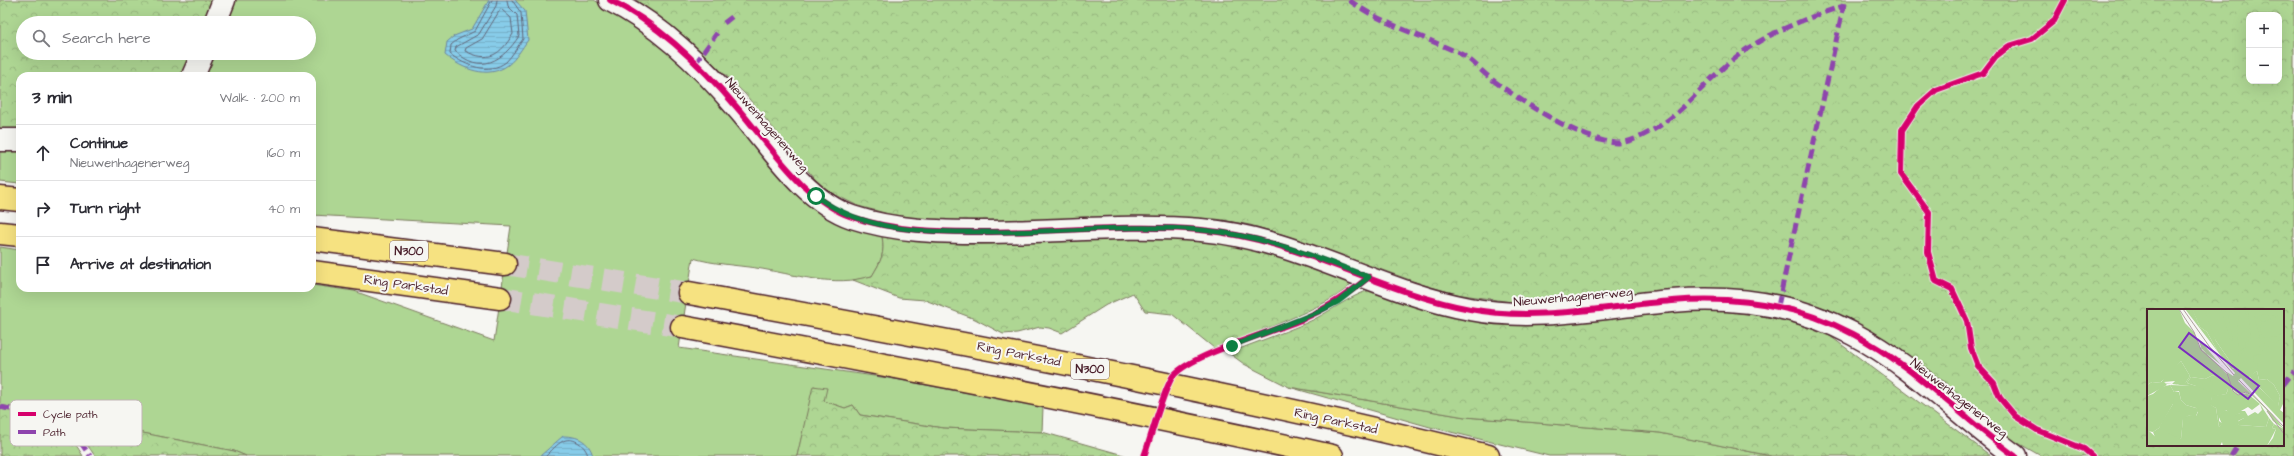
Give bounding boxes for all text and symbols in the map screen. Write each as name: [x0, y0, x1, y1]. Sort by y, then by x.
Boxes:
map controls: [2246, 12, 2282, 84]
button: +: [2246, 12, 2282, 48]
search box: [16, 16, 316, 60]
icon: search: [30, 27, 52, 49]
text: Search here: [62, 28, 151, 49]
button: −: [2246, 48, 2282, 84]
street label: Nieuwenhagenerweg: [720, 74, 813, 177]
text: 3 min: [32, 86, 72, 110]
text: Walk · 200 m: [220, 89, 300, 107]
text: Continue: [70, 133, 128, 154]
icon: ahead: [32, 142, 54, 164]
text: 160 m: [267, 144, 300, 162]
text: Nieuwenhagenerweg: [70, 154, 190, 172]
route start: [807, 187, 825, 205]
icon: right: [32, 198, 54, 220]
text: Turn right: [70, 198, 141, 219]
text: 40 m: [268, 200, 300, 218]
road number: N300: [390, 241, 428, 261]
icon: arrive: [32, 254, 54, 276]
text: Arrive at destination: [70, 254, 211, 275]
street label: Ring Parkstad: [363, 270, 450, 301]
street label: Nieuwenhagenerweg: [1513, 283, 1634, 312]
inset map: [2147, 309, 2284, 446]
street label: Ring Parkstad: [975, 337, 1063, 372]
route end: [1223, 337, 1241, 355]
street label: Nieuwenhagenerweg: [1906, 354, 2012, 443]
road number: N300: [1071, 359, 1109, 379]
legend: [10, 400, 142, 446]
street label: Ring Parkstad: [1292, 403, 1380, 440]
text: Cycle path: [43, 407, 98, 423]
text: Path: [43, 425, 66, 440]

